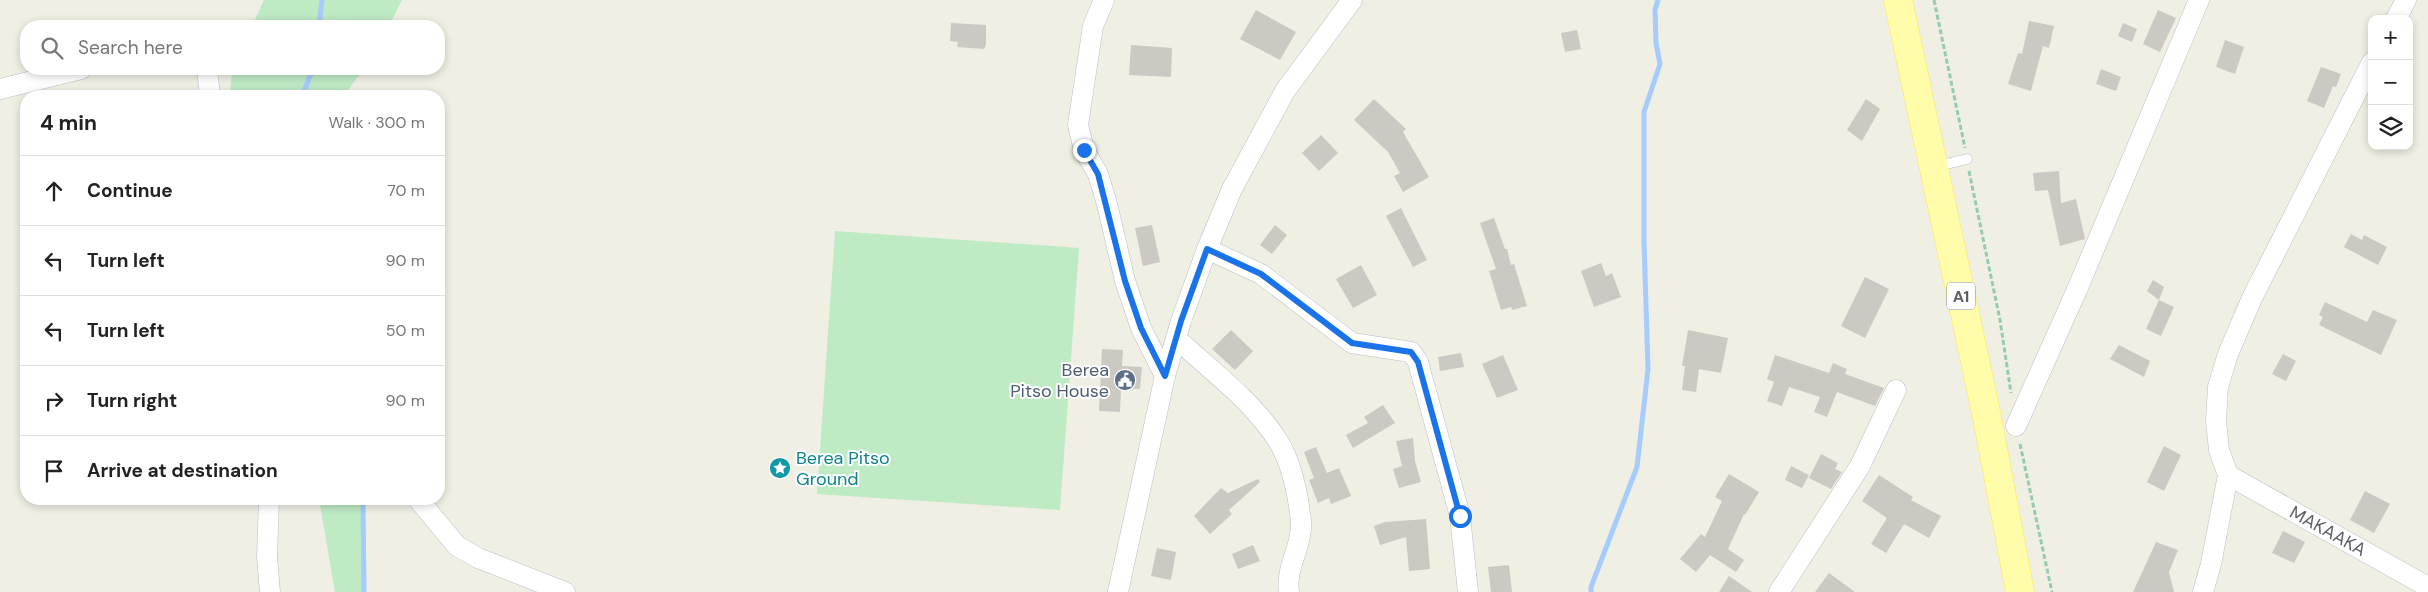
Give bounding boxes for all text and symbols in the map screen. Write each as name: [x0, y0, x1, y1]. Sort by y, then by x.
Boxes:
map controls: [2368, 15, 2413, 150]
button: +: [2368, 15, 2413, 60]
search box: [20, 20, 445, 75]
icon: search: [38, 34, 66, 62]
text: Search here: [78, 35, 183, 60]
button: −: [2368, 60, 2413, 105]
button: layers: [2368, 105, 2413, 150]
text: 4 min: [40, 109, 97, 137]
text: Walk · 300 m: [328, 112, 425, 133]
route end: [1073, 139, 1096, 162]
icon: ahead: [40, 177, 68, 205]
text: Continue: [87, 178, 173, 203]
text: 70 m: [387, 180, 425, 201]
icon: left: [40, 247, 68, 275]
text: Turn left: [87, 248, 165, 273]
text: 90 m: [385, 250, 425, 271]
road number: A1: [1947, 282, 1975, 310]
icon: left: [40, 317, 68, 345]
text: Turn left: [87, 318, 165, 343]
text: 50 m: [386, 320, 425, 341]
place label: Berea Pitso House: [1010, 358, 1109, 403]
public building icon: Berea Pitso House: [1113, 368, 1137, 392]
icon: right: [40, 387, 68, 415]
text: Turn right: [87, 388, 177, 413]
text: 90 m: [385, 390, 425, 411]
place label: Berea Pitso Ground: [796, 446, 890, 491]
place icon: Berea Pitso Ground: [768, 456, 792, 480]
icon: arrive: [40, 457, 68, 485]
text: Arrive at destination: [87, 458, 278, 483]
street label: MAKAAKA: [2285, 500, 2371, 562]
route start: [1449, 505, 1472, 528]

